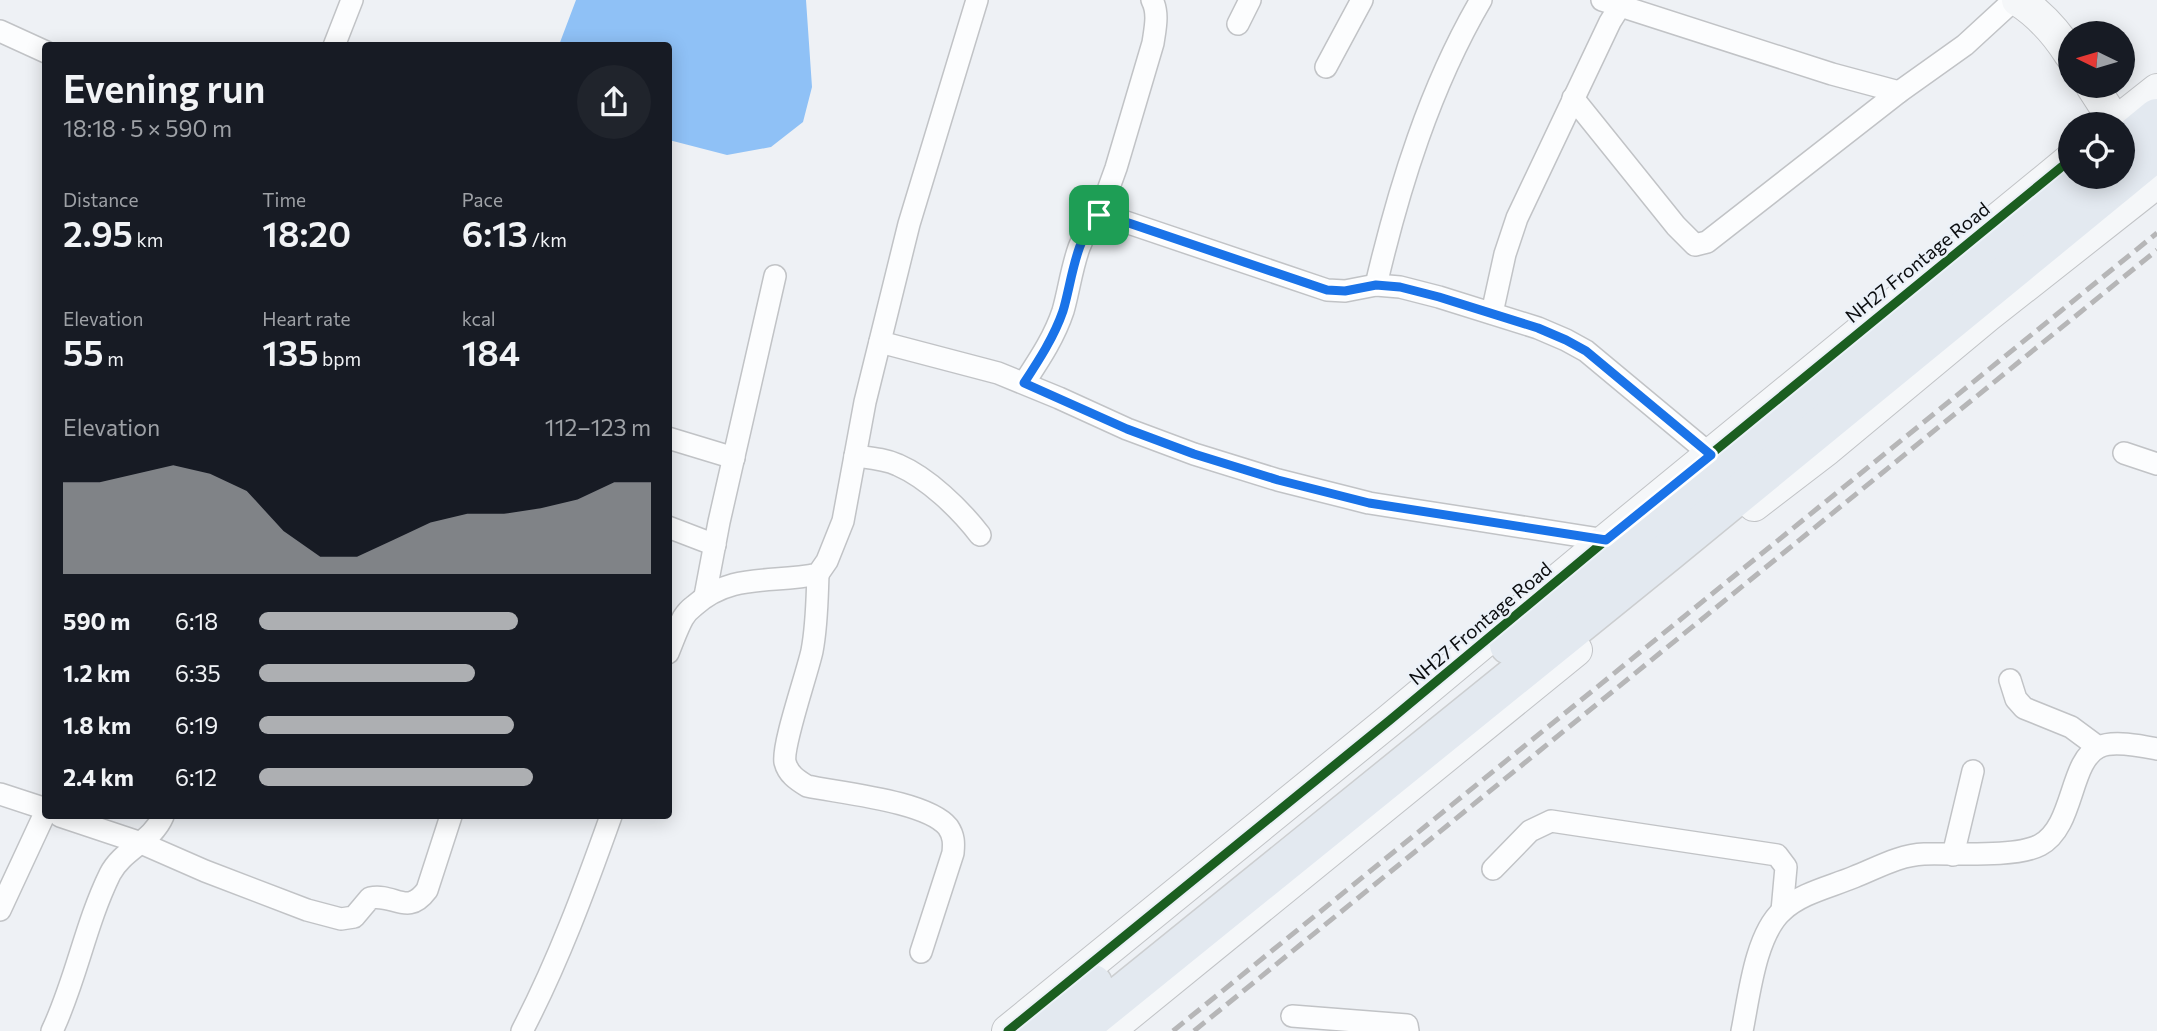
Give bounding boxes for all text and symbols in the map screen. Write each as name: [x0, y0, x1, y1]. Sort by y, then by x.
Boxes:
north arrow: [2058, 21, 2135, 98]
map controls: [2058, 21, 2135, 189]
text: Evening run: [63, 64, 266, 111]
button: share: [577, 65, 651, 139]
button: locate: [2058, 112, 2135, 189]
text: 18:18 · 5 × 590 m: [63, 114, 232, 142]
pin: [1069, 185, 1129, 245]
text: Distance: [63, 188, 139, 211]
text: Time: [262, 188, 306, 211]
text: Pace: [462, 188, 503, 211]
icon: arrive: [1080, 196, 1118, 234]
street label: NH27 Frontage Road: [1840, 197, 1994, 327]
text: 2.95: [63, 211, 133, 254]
text: 18:20: [262, 211, 351, 254]
text: 6:13: [462, 211, 528, 254]
text: km: [133, 228, 163, 251]
text: /km: [528, 228, 567, 251]
text: Elevation: [63, 307, 143, 330]
text: Heart rate: [262, 307, 351, 330]
text: kcal: [462, 307, 496, 330]
text: 55: [63, 330, 104, 373]
text: 135: [262, 330, 318, 373]
text: 184: [462, 330, 520, 373]
text: m: [104, 347, 124, 370]
text: bpm: [318, 347, 361, 370]
text: Elevation: [63, 413, 160, 441]
text: 112–123 m: [545, 413, 651, 441]
street label: NH27 Frontage Road: [1404, 557, 1556, 689]
text: 590 m: [63, 607, 130, 635]
text: 6:18: [175, 607, 218, 635]
text: 1.2 km: [63, 659, 130, 687]
text: 6:35: [175, 659, 221, 687]
text: 1.8 km: [63, 711, 131, 739]
text: 6:19: [175, 711, 218, 739]
text: 2.4 km: [63, 763, 134, 791]
text: 6:12: [175, 763, 217, 791]

